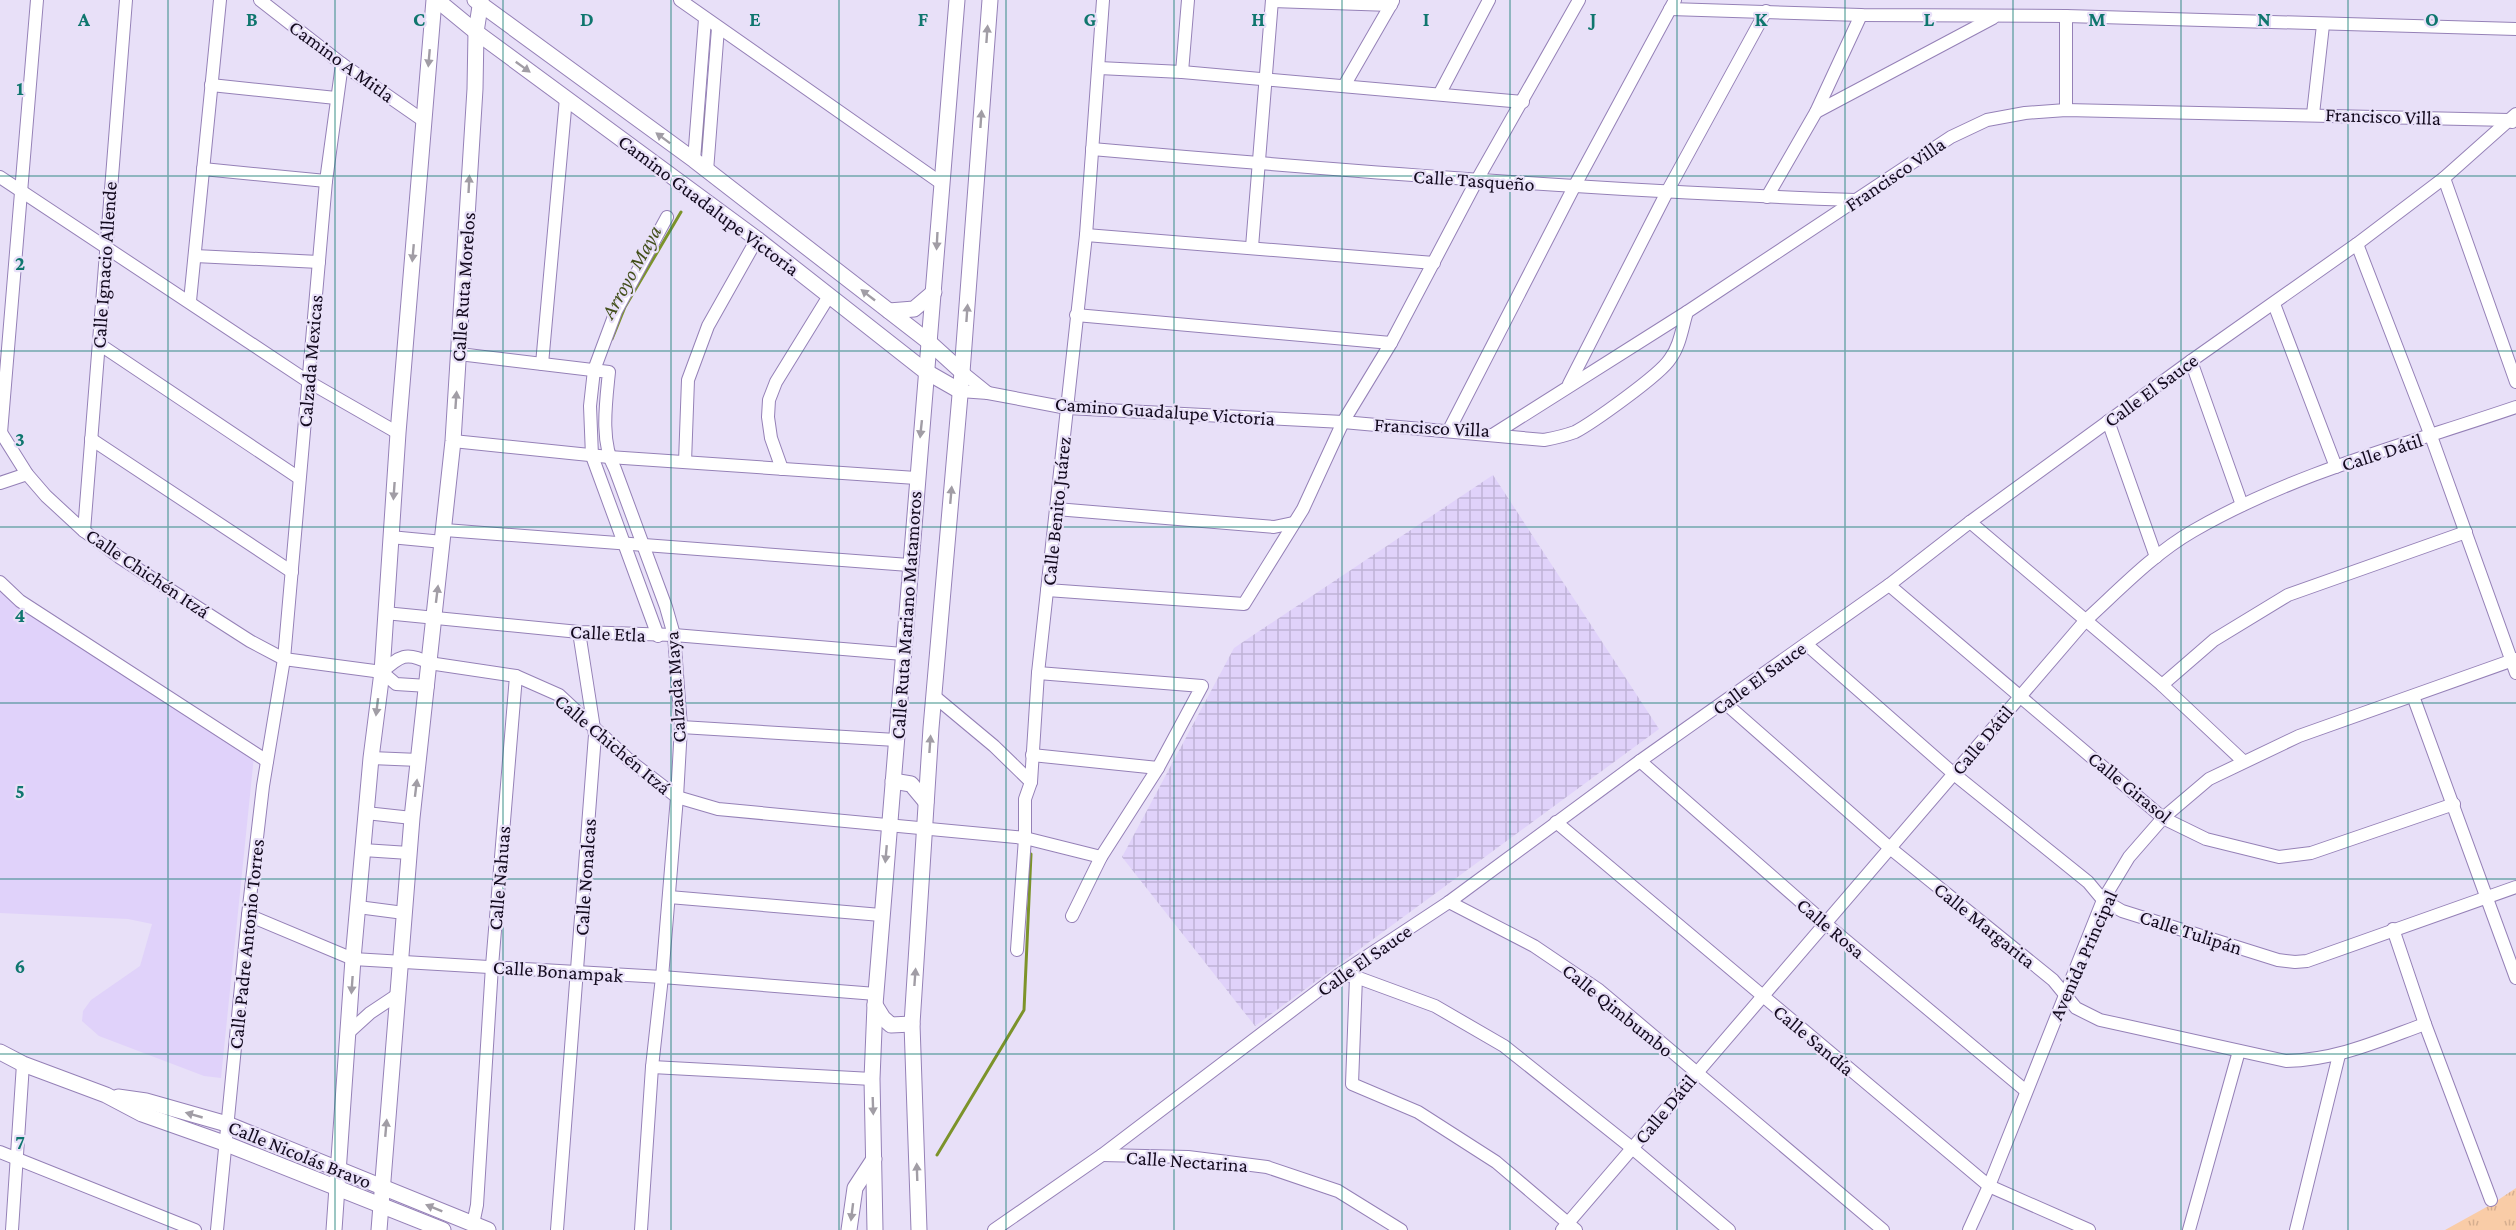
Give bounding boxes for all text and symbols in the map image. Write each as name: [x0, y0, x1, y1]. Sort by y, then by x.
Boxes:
text: A: [77, 8, 91, 30]
text: B: [246, 8, 258, 30]
text: C: [413, 8, 425, 30]
text: D: [580, 8, 594, 30]
text: E: [749, 8, 761, 30]
text: F: [918, 8, 929, 30]
text: G: [1084, 8, 1097, 30]
text: H: [1251, 8, 1265, 30]
text: I: [1423, 8, 1430, 30]
text: J: [1588, 8, 1597, 30]
text: K: [1755, 8, 1769, 30]
text: L: [1924, 8, 1935, 30]
text: M: [2088, 8, 2106, 30]
text: N: [2257, 8, 2271, 30]
text: O: [2425, 8, 2439, 30]
street label: Camino A Mitla: [285, 15, 399, 107]
one-way arrow: [983, 24, 992, 43]
one-way arrow: [424, 49, 434, 68]
one-way arrow: [516, 60, 531, 72]
text: 1: [16, 77, 24, 99]
street label: Francisco Villa: [2325, 103, 2441, 129]
one-way arrow: [976, 109, 986, 128]
street label: Camino Guadalupe Victoria: [614, 130, 804, 281]
one-way arrow: [656, 132, 672, 144]
street label: Francisco Villa: [1841, 132, 1949, 216]
street label: Calle Tasqueño: [1413, 165, 1535, 196]
one-way arrow: [465, 175, 474, 194]
street label: Calle Ignacio Allende: [87, 180, 122, 349]
street label: Calle Ruta Morelos: [447, 211, 479, 363]
water label: Arroyo Maya: [595, 221, 666, 324]
one-way arrow: [933, 232, 942, 251]
one-way arrow: [408, 243, 418, 262]
text: 2: [15, 252, 25, 274]
one-way arrow: [860, 290, 875, 302]
street label: Calzada Mexicas: [293, 294, 327, 428]
one-way arrow: [962, 304, 971, 323]
street label: Calle El Sauce: [2100, 349, 2202, 431]
one-way arrow: [451, 390, 461, 409]
street label: Camino Guadalupe Victoria: [1054, 392, 1276, 431]
street label: Francisco Villa: [1374, 413, 1490, 441]
one-way arrow: [916, 420, 926, 439]
text: 3: [15, 428, 25, 450]
street label: Calle Dátil: [2339, 429, 2425, 475]
street label: Calle Benito Juárez: [1037, 435, 1076, 587]
one-way arrow: [389, 482, 398, 501]
one-way arrow: [946, 485, 956, 504]
street label: Calle Ruta Mariano Matamoros: [886, 490, 926, 740]
street label: Calle Chichén Itzá: [82, 524, 214, 622]
one-way arrow: [432, 584, 442, 603]
text: 4: [15, 604, 26, 626]
street label: Calle Etla: [570, 620, 646, 646]
street label: Calzada Maya: [660, 631, 691, 743]
street label: Calle El Sauce: [1708, 637, 1810, 719]
street label: Calle Chichén Itzá: [551, 689, 675, 799]
one-way arrow: [373, 697, 382, 716]
street label: Calle Dátil: [1947, 701, 2017, 779]
one-way arrow: [925, 734, 935, 753]
street label: Calle Girasol: [2084, 747, 2176, 827]
one-way arrow: [411, 778, 420, 797]
text: 5: [15, 780, 25, 802]
street label: Calle Nonalcas: [570, 817, 600, 936]
street label: Calle Nahuas: [483, 825, 515, 931]
street label: Calle Padre Antonio Torres: [224, 838, 268, 1050]
one-way arrow: [881, 844, 891, 863]
street label: Calle Margarita: [1929, 878, 2040, 973]
street label: Avenida Principal: [2044, 887, 2122, 1024]
street label: Calle Rosa: [1793, 893, 1869, 963]
street label: Calle Tulipán: [2137, 905, 2245, 960]
street label: Calle El Sauce: [1313, 919, 1416, 1001]
text: 6: [15, 955, 25, 977]
street label: Calle Bonampak: [492, 955, 624, 988]
street label: Calle Qimbumbo: [1558, 959, 1678, 1061]
one-way arrow: [910, 967, 919, 986]
one-way arrow: [347, 975, 356, 994]
street label: Calle Sandía: [1769, 1000, 1859, 1080]
street label: Calle Dátil: [1630, 1070, 1700, 1148]
one-way arrow: [868, 1096, 877, 1115]
one-way arrow: [185, 1110, 203, 1119]
street label: Calle Nicolás Bravo: [225, 1115, 375, 1193]
one-way arrow: [381, 1119, 391, 1138]
text: 7: [15, 1131, 25, 1153]
street label: Calle Nectarina: [1125, 1146, 1249, 1176]
one-way arrow: [912, 1162, 922, 1181]
one-way arrow: [425, 1203, 443, 1212]
one-way arrow: [847, 1203, 856, 1222]

